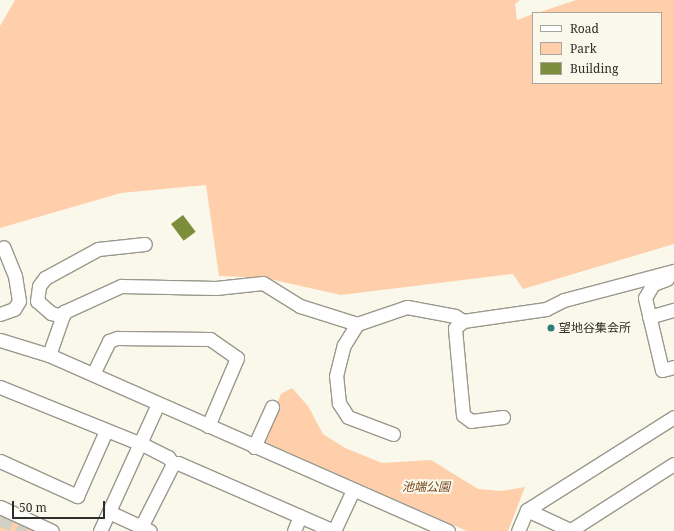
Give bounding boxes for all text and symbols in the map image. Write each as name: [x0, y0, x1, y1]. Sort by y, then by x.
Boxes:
legend: [532, 12, 662, 84]
text: Road: [570, 20, 599, 37]
text: Park: [570, 40, 597, 57]
text: Building: [570, 60, 618, 77]
place label: 望地谷集会所: [559, 321, 631, 335]
marker: 望地谷集会所: [546, 323, 556, 333]
park label: 池端公園: [402, 480, 450, 494]
scale bar: [14, 493, 107, 519]
text: 50 m: [19, 499, 47, 516]

